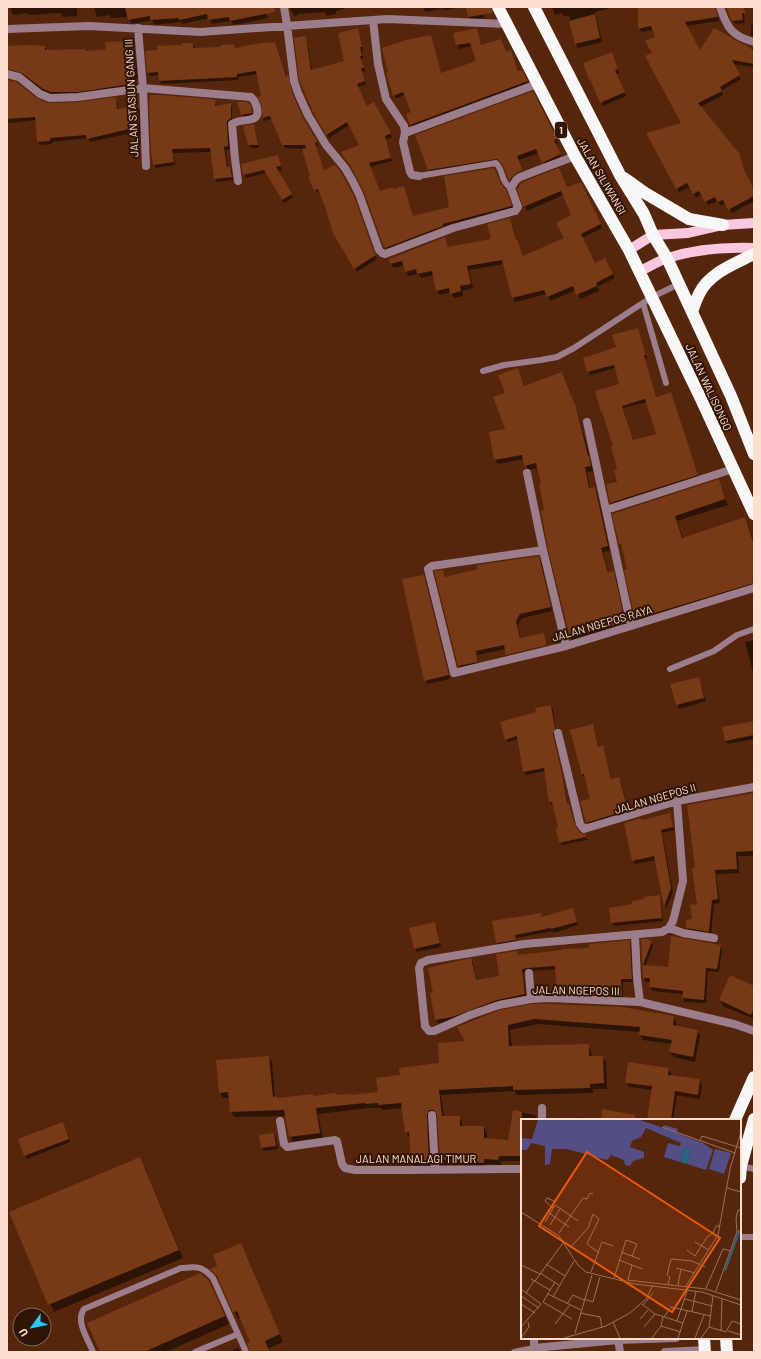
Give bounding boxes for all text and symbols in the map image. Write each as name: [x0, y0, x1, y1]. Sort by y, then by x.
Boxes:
street label: JALAN STASIUN GANG III: [121, 39, 141, 157]
road number: 1: [555, 122, 567, 138]
street label: JALAN SILIWANGI: [575, 135, 629, 217]
street label: JALAN WALISONGO: [683, 341, 735, 433]
street label: JALAN NGEPOS RAYA: [550, 602, 654, 644]
street label: JALAN NGEPOS II: [613, 780, 697, 816]
street label: JALAN NGEPOS III: [532, 983, 620, 997]
inset map: [521, 1119, 741, 1339]
street label: JALAN MANALAGI TIMUR: [356, 1152, 477, 1165]
north arrow: [12, 1307, 52, 1347]
text: U: [16, 1326, 31, 1339]

